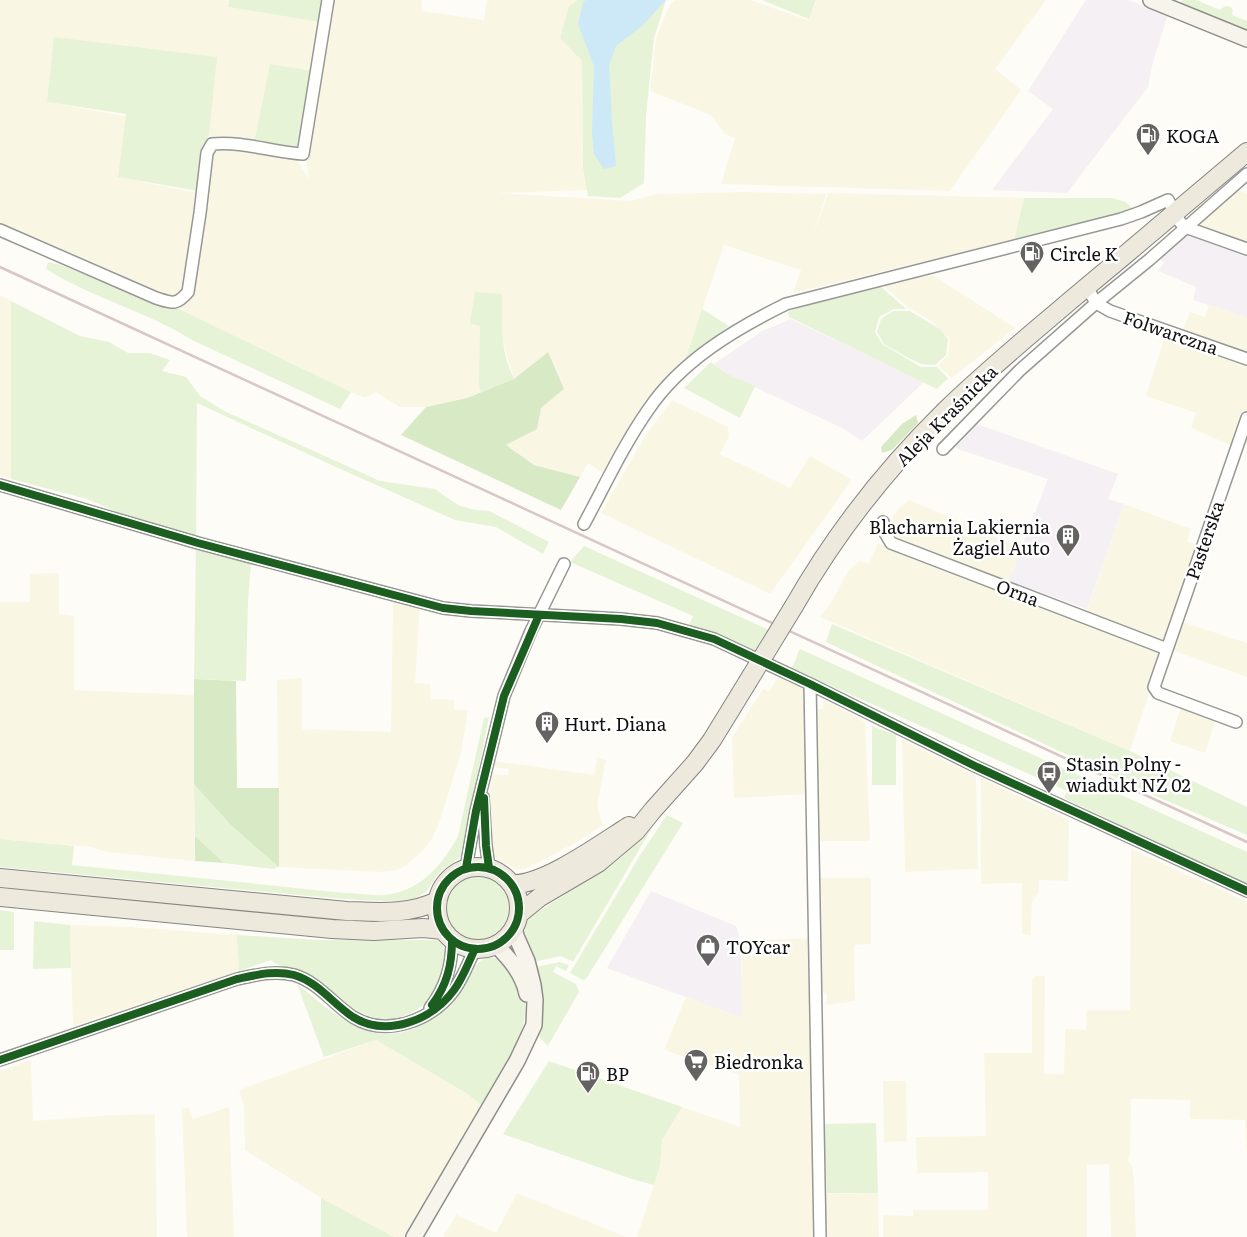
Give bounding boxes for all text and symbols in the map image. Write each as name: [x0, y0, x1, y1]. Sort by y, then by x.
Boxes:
fuel station icon: KOGA: [1135, 122, 1161, 156]
place label: KOGA: [1166, 122, 1219, 149]
fuel station icon: Circle K: [1019, 240, 1045, 274]
place label: Circle K: [1050, 240, 1119, 267]
street label: Folwarczna: [1120, 303, 1222, 361]
street label: Aleja Kraśnicka: [889, 358, 1003, 472]
street label: Pasterska: [1178, 497, 1230, 583]
place label: Blacharnia Lakiernia Żagiel Auto: [869, 513, 1050, 561]
building icon: Blacharnia Lakiernia Żagiel Auto: [1055, 523, 1081, 557]
street label: Orna: [993, 572, 1044, 613]
building icon: Hurt. Diana: [534, 710, 560, 744]
place label: Hurt. Diana: [564, 710, 667, 737]
place label: Stasin Polny - wiadukt NŻ 02: [1066, 750, 1191, 798]
bus stop icon: Stasin Polny - wiadukt NŻ 02: [1036, 760, 1062, 794]
shop icon: TOYcar: [695, 933, 721, 967]
place label: TOYcar: [726, 933, 791, 960]
supermarket icon: Biedronka: [683, 1048, 709, 1082]
place label: Biedronka: [714, 1048, 804, 1075]
fuel station icon: BP: [575, 1060, 601, 1094]
place label: BP: [606, 1060, 629, 1087]

